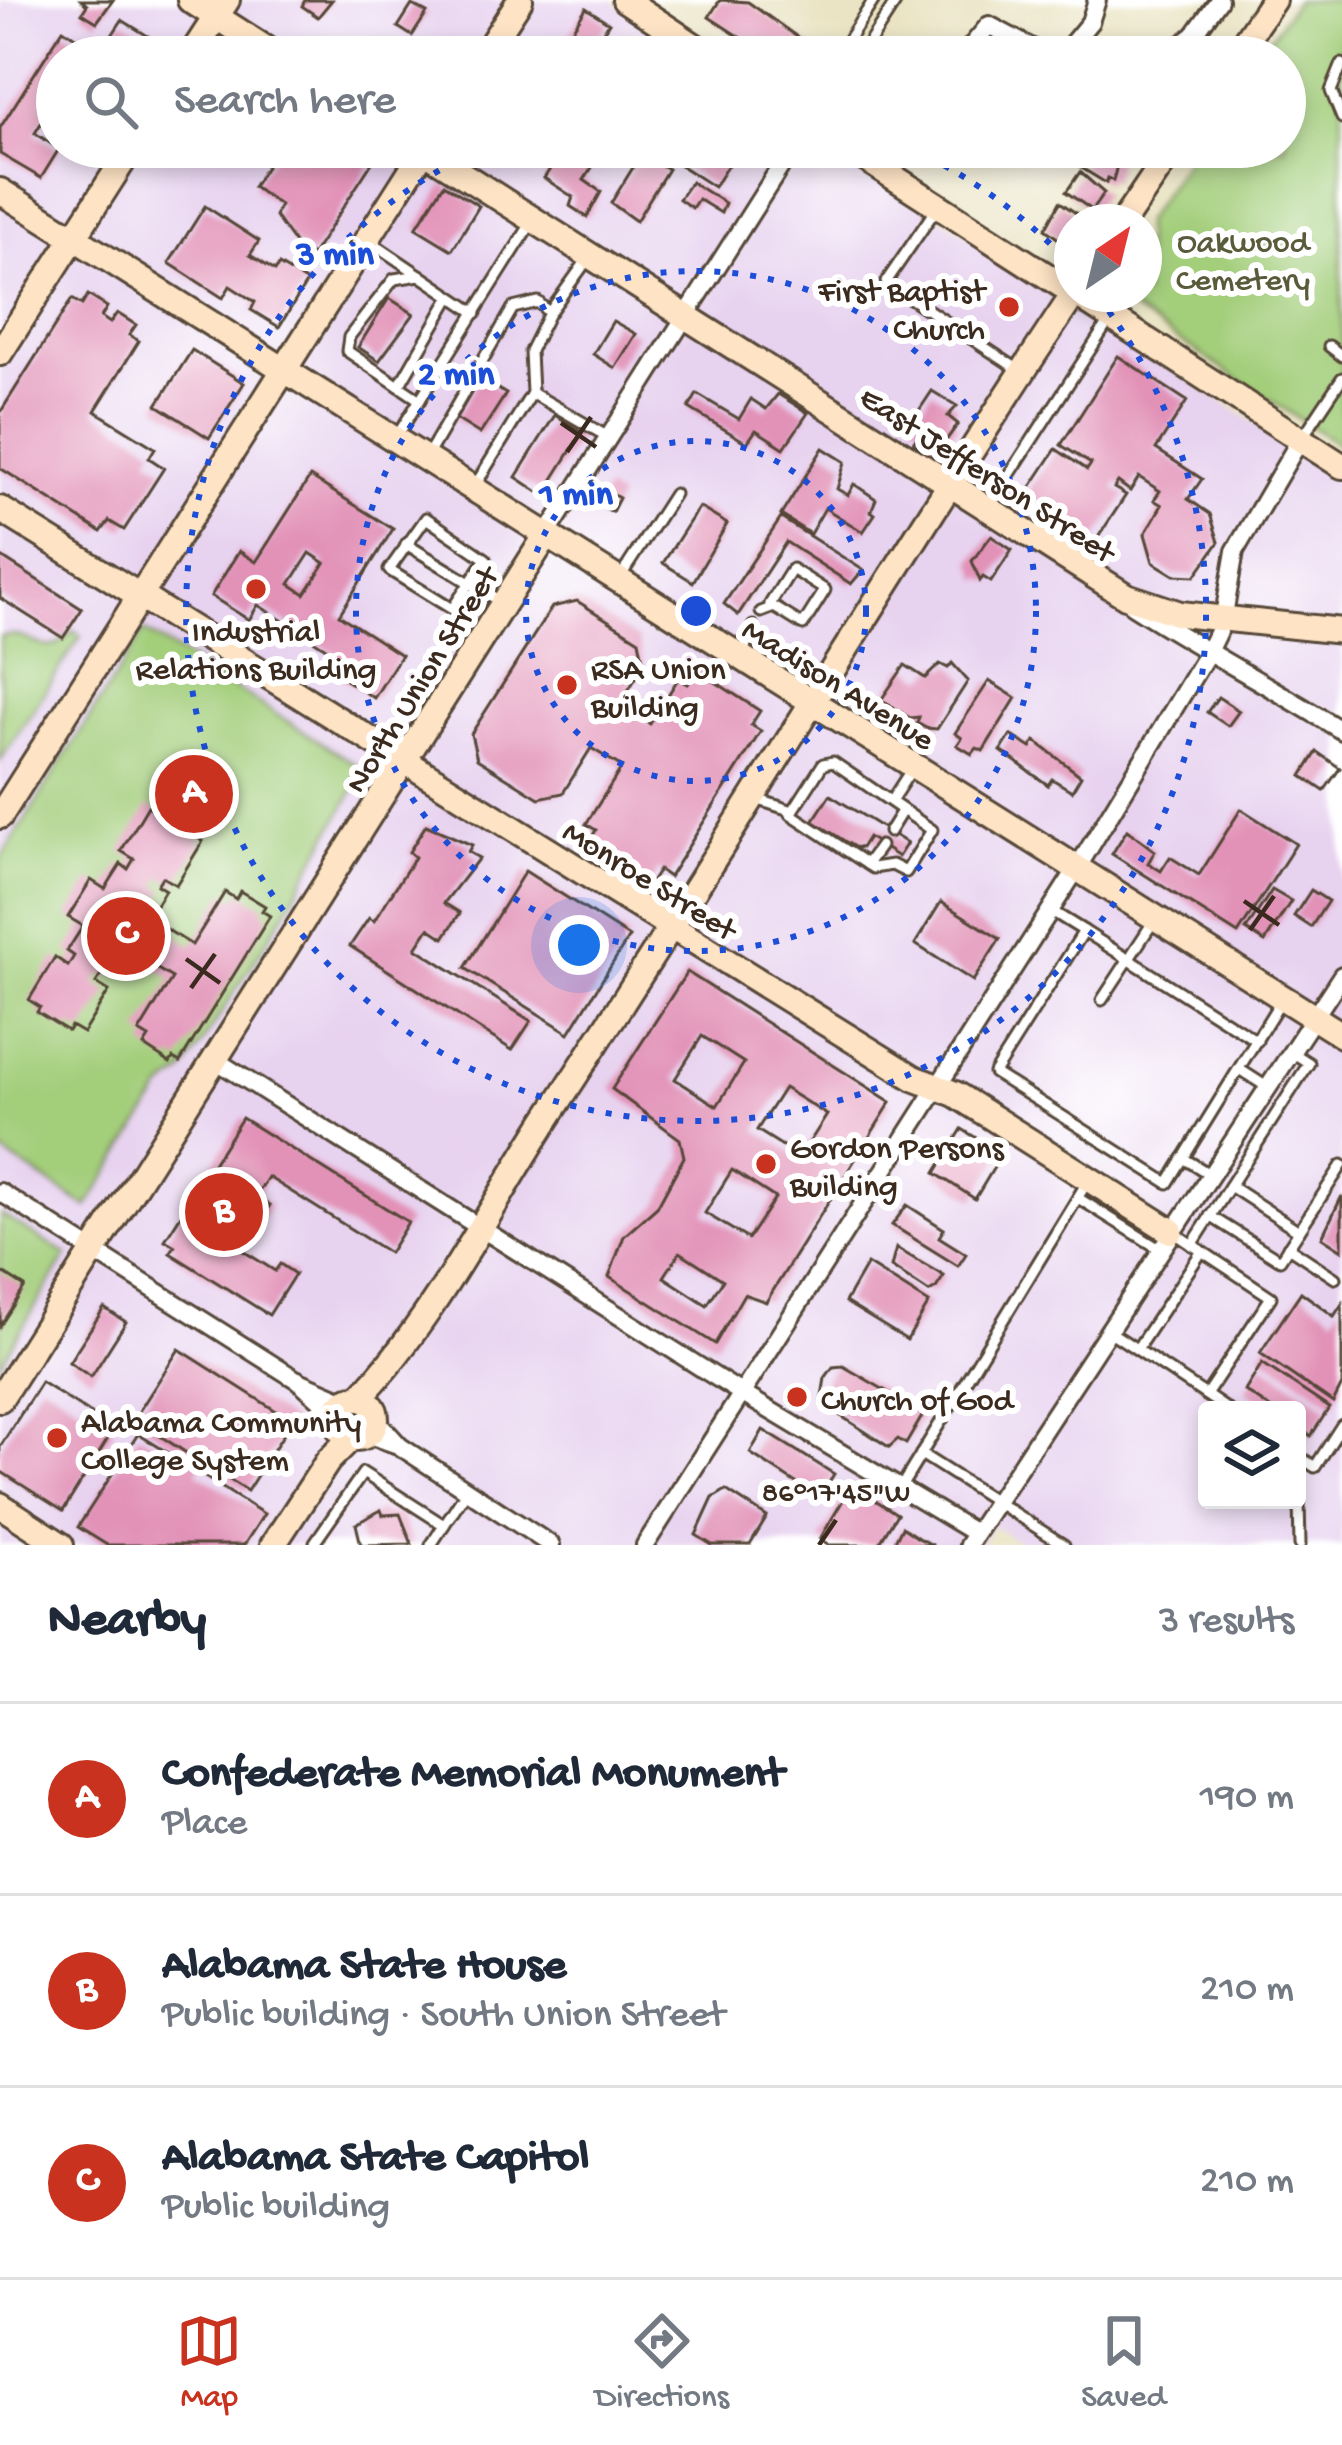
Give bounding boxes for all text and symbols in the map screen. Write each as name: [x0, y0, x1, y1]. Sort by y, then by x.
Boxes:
search box: [36, 36, 1306, 168]
icon: search: [78, 69, 144, 135]
text: Search here: [174, 76, 396, 129]
north arrow: [1054, 204, 1162, 312]
park label: Oakwood Cemetery: [1176, 226, 1312, 302]
text: 3 min: [295, 235, 375, 278]
place label: First Baptist Church: [817, 275, 988, 351]
marker: First Baptist Church: [996, 294, 1022, 320]
text: 2 min: [418, 355, 495, 398]
street label: East Jefferson Street: [851, 380, 1123, 575]
text: 1 min: [537, 475, 614, 518]
street label: North Union Street: [339, 559, 510, 801]
marker: Industrial Relations Building: [243, 576, 269, 602]
centre of rings: [675, 590, 717, 632]
street label: Madison Avenue: [734, 613, 941, 762]
place label: Industrial Relations Building: [135, 615, 377, 691]
place label: RSA Union Building: [590, 653, 726, 729]
marker: RSA Union Building: [554, 672, 580, 698]
pin: A: [155, 749, 233, 839]
street label: Monroe Street: [554, 815, 744, 953]
pin: C: [87, 891, 165, 981]
your location: [549, 915, 609, 975]
place label: Gordon Persons Building: [789, 1132, 1004, 1208]
marker: Gordon Persons Building: [753, 1151, 779, 1177]
pin: B: [185, 1167, 263, 1257]
marker: Church of God: [784, 1384, 810, 1410]
place label: Church of God: [821, 1384, 1016, 1422]
map controls: [1198, 1401, 1306, 1509]
button: layers: [1198, 1401, 1306, 1509]
place label: Alabama Community College System: [81, 1406, 361, 1482]
marker: Alabama Community College System: [44, 1425, 70, 1451]
text: 86°17'45"W: [762, 1478, 910, 1513]
text: Nearby: [48, 1593, 206, 1653]
text: 3 results: [1159, 1600, 1294, 1646]
text: Confederate Memorial Monument: [162, 1749, 784, 1802]
text: A: [75, 1776, 99, 1822]
text: 190 m: [1200, 1776, 1294, 1822]
text: Place: [162, 1802, 247, 1848]
text: Alabama State House: [162, 1941, 566, 1994]
text: B: [77, 1968, 97, 2014]
text: 210 m: [1200, 1968, 1294, 2014]
text: Public building · South Union Street: [162, 1994, 725, 2040]
text: Alabama State Capitol: [162, 2133, 589, 2186]
text: C: [76, 2160, 98, 2206]
text: 210 m: [1200, 2160, 1294, 2206]
text: Public building: [162, 2186, 390, 2232]
tab: Map: [176, 2308, 242, 2418]
tab: Directions: [595, 2308, 729, 2418]
tab: Saved: [1081, 2308, 1166, 2418]

